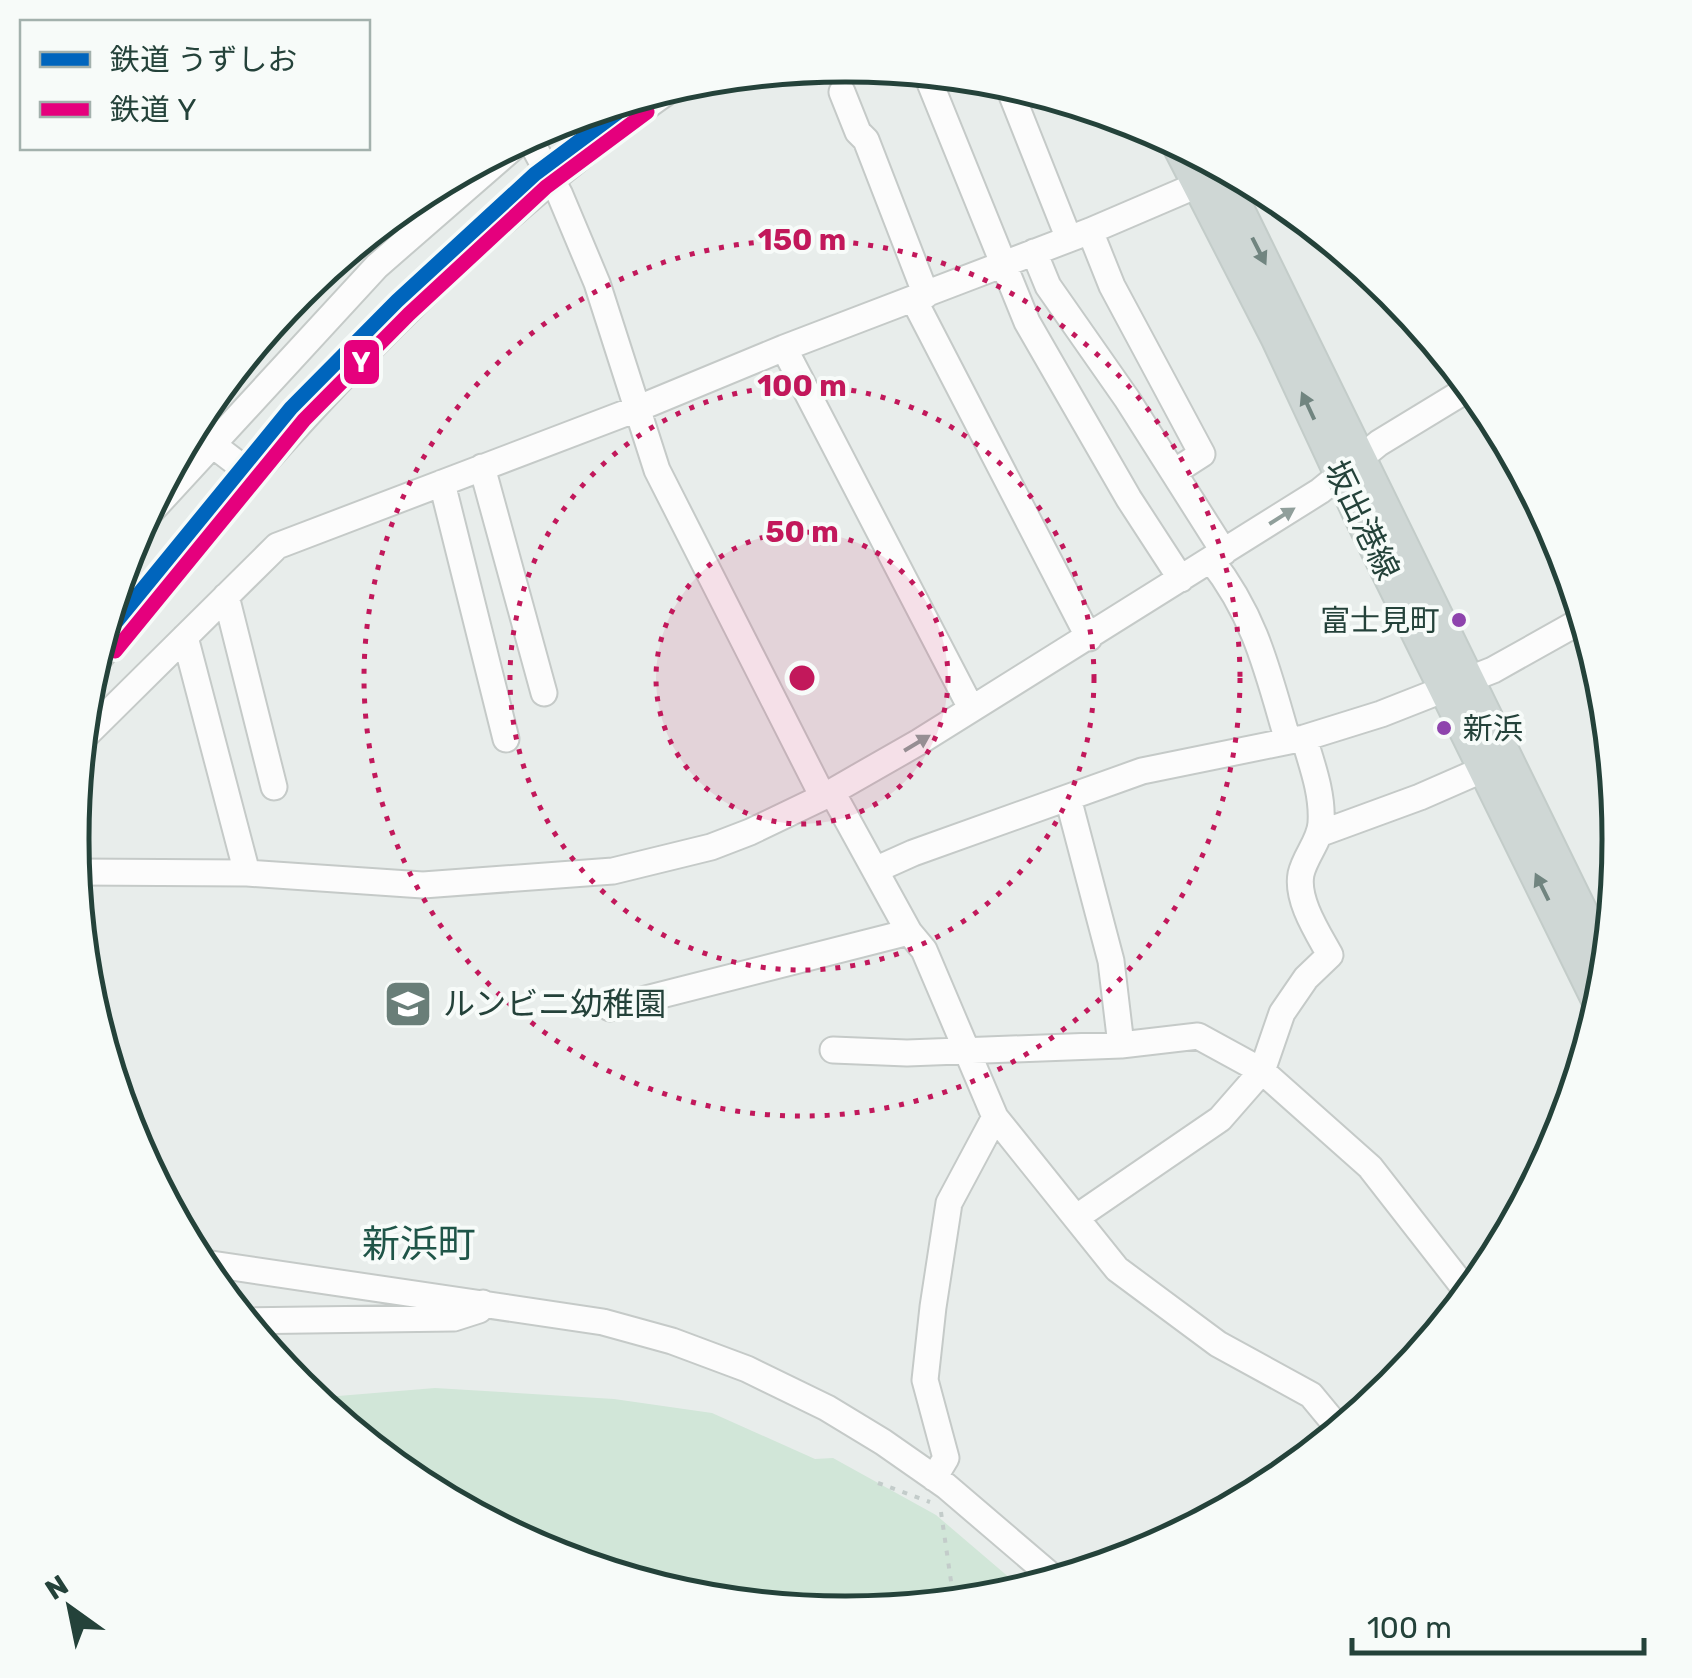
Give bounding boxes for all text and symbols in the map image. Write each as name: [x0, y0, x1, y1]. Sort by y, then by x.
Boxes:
legend: [20, 20, 370, 150]
text: 鉄道 うずしお: [110, 42, 297, 78]
text: 鉄道 Y: [110, 92, 197, 128]
text: 150 m: [758, 222, 846, 258]
one-way arrow: [1250, 236, 1267, 265]
line badge: Y: [342, 338, 381, 386]
text: Y: [351, 346, 371, 379]
text: 100 m: [757, 368, 847, 404]
one-way arrow: [1300, 391, 1316, 421]
street label: 坂出港線: [1317, 454, 1407, 586]
one-way arrow: [1268, 507, 1295, 525]
text: 50 m: [765, 514, 839, 550]
place label: 富士見町: [1320, 603, 1440, 639]
marker: 富士見町: [1449, 610, 1469, 630]
centre of rings: [784, 660, 820, 696]
place label: 新浜: [1463, 711, 1523, 747]
marker: 新浜: [1434, 718, 1454, 738]
one-way arrow: [903, 734, 930, 753]
one-way arrow: [1534, 872, 1551, 901]
school or university icon: ルンビニ幼稚園: [382, 978, 434, 1030]
place label: ルンビニ幼稚園: [443, 985, 666, 1023]
district label: 新浜町: [362, 1221, 476, 1267]
north arrow: [20, 1558, 120, 1658]
text: N: [39, 1568, 74, 1607]
scale bar: [1352, 1593, 1644, 1655]
text: 100 m: [1367, 1610, 1452, 1646]

